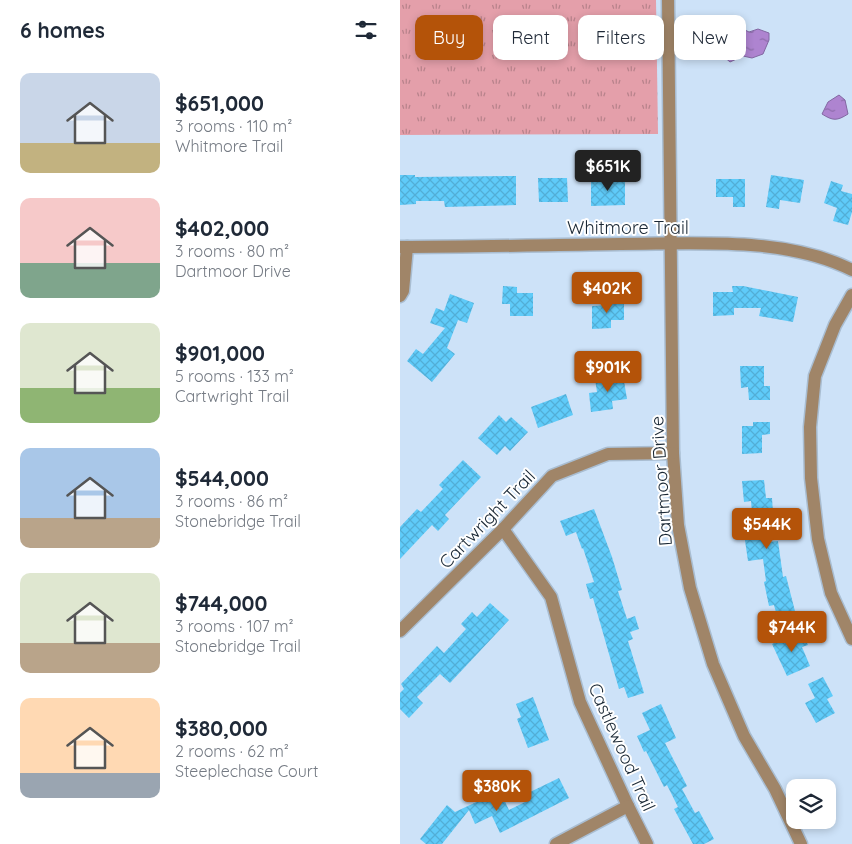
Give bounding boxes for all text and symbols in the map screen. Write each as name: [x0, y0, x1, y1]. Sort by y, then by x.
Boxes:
chip: Buy: [415, 15, 483, 60]
chip: Rent: [493, 15, 568, 60]
chip: Filters: [578, 15, 664, 60]
chip: New: [674, 15, 746, 60]
icon: filters: [352, 16, 380, 44]
text: 6 homes: [20, 17, 105, 43]
text: $651,000: [175, 90, 264, 116]
icon: home: [60, 93, 120, 153]
text: 3 rooms · 110 m²: [175, 116, 292, 136]
text: Whitmore Trail: [175, 136, 283, 156]
pin: $651K: [573, 150, 643, 192]
text: $651K: [586, 156, 630, 176]
text: $402,000: [175, 215, 269, 241]
street label: Whitmore Trail: [567, 216, 689, 239]
icon: home: [60, 218, 120, 278]
text: 3 rooms · 80 m²: [175, 241, 289, 261]
text: Dartmoor Drive: [175, 261, 291, 281]
pin: $402K: [572, 272, 642, 314]
text: $402K: [583, 278, 631, 298]
text: $901,000: [175, 340, 265, 366]
icon: home: [60, 343, 120, 403]
pin: $901K: [573, 350, 643, 393]
text: $901K: [585, 357, 631, 377]
text: 5 rooms · 133 m²: [175, 366, 294, 386]
text: Cartwright Trail: [175, 386, 289, 406]
street label: Dartmoor Drive: [645, 415, 677, 547]
text: $544,000: [175, 465, 269, 491]
street label: Cartwright Trail: [434, 465, 540, 573]
icon: home: [60, 468, 120, 528]
text: 3 rooms · 86 m²: [175, 491, 288, 511]
pin: $544K: [732, 508, 802, 550]
text: Stonebridge Trail: [175, 511, 301, 531]
text: $544K: [743, 514, 791, 534]
text: $744,000: [175, 590, 267, 616]
icon: home: [60, 593, 120, 653]
pin: $744K: [757, 610, 827, 653]
text: 3 rooms · 107 m²: [175, 616, 294, 636]
text: $744K: [769, 617, 816, 637]
text: Stonebridge Trail: [175, 636, 301, 656]
street label: Castlewood Trail: [583, 679, 661, 815]
text: $380,000: [175, 715, 268, 741]
icon: home: [60, 718, 120, 778]
text: 2 rooms · 62 m²: [175, 741, 289, 761]
text: Steeplechase Court: [175, 761, 318, 781]
pin: $380K: [462, 770, 532, 812]
text: $380K: [473, 776, 521, 796]
map controls: [786, 779, 836, 829]
button: layers: [786, 779, 836, 829]

